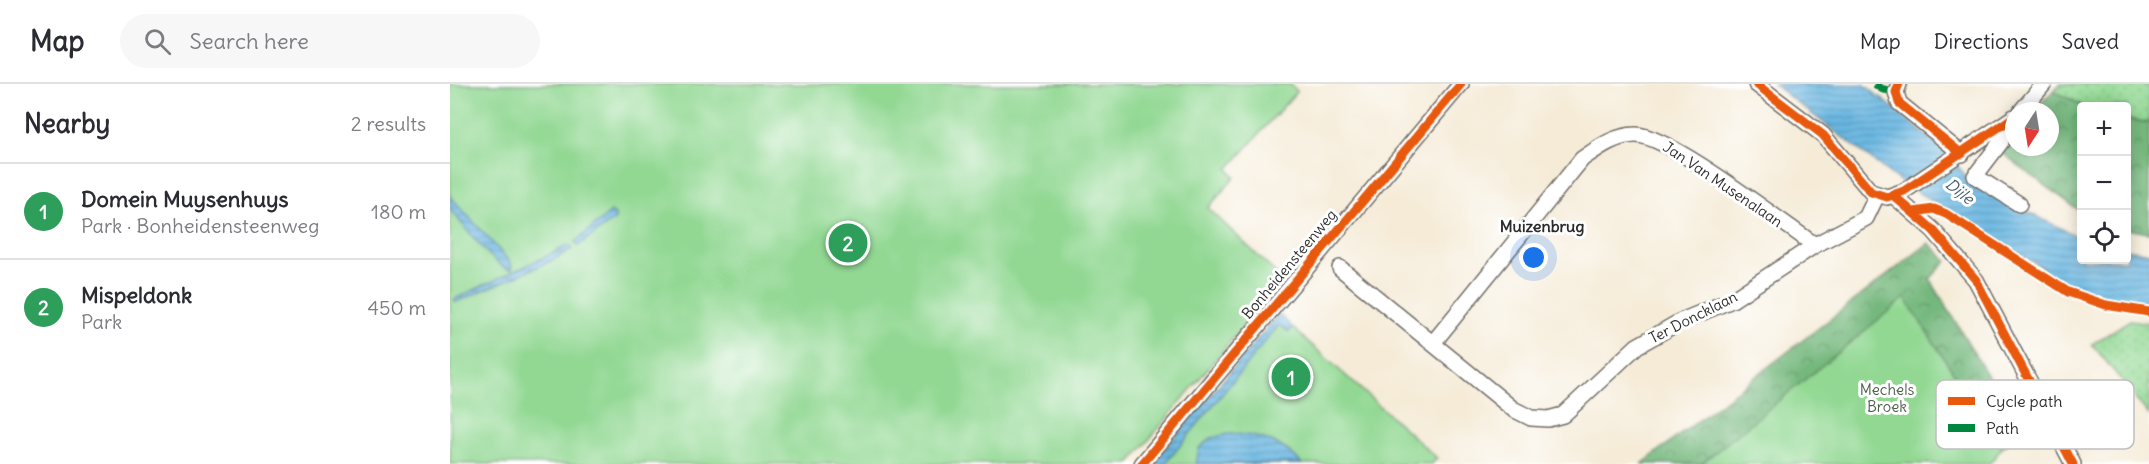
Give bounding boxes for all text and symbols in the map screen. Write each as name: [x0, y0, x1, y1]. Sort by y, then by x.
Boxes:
search box: [120, 14, 540, 68]
text: Map: [30, 23, 84, 59]
icon: search: [141, 25, 174, 58]
text: Search here: [189, 27, 309, 55]
text: Map: [1860, 28, 1901, 55]
text: Directions: [1934, 28, 2028, 55]
text: Saved: [2061, 28, 2119, 55]
north arrow: [2005, 102, 2059, 156]
map controls: [2077, 102, 2131, 264]
button: +: [2077, 102, 2131, 156]
text: Nearby: [24, 107, 110, 140]
text: 2 results: [351, 111, 426, 136]
street label: Jan Van Musenalaan: [1660, 137, 1787, 231]
button: −: [2077, 156, 2131, 210]
water label: Dijle: [1942, 174, 1979, 209]
text: Domein Muysenhuys: [81, 185, 288, 213]
text: 1: [40, 199, 47, 224]
text: 180 m: [371, 199, 426, 224]
street label: Bonheidensteenweg: [1238, 205, 1340, 323]
button: locate: [2077, 210, 2131, 264]
text: Park · Bonheidensteenweg: [81, 213, 319, 238]
district label: Muizenbrug: [1500, 216, 1584, 237]
pin: 2: [828, 220, 868, 266]
your location: [1519, 243, 1548, 272]
text: Mispeldonk: [81, 281, 192, 309]
street label: Ter Doncklaan: [1646, 286, 1741, 347]
text: 2: [38, 295, 49, 320]
text: 450 m: [367, 295, 426, 320]
text: Park: [81, 309, 122, 334]
pin: 1: [1272, 354, 1310, 400]
park label: Mechels Broek: [1860, 380, 1915, 416]
legend: [1936, 380, 2134, 449]
text: Cycle path: [1986, 391, 2062, 411]
text: Path: [1986, 418, 2019, 438]

